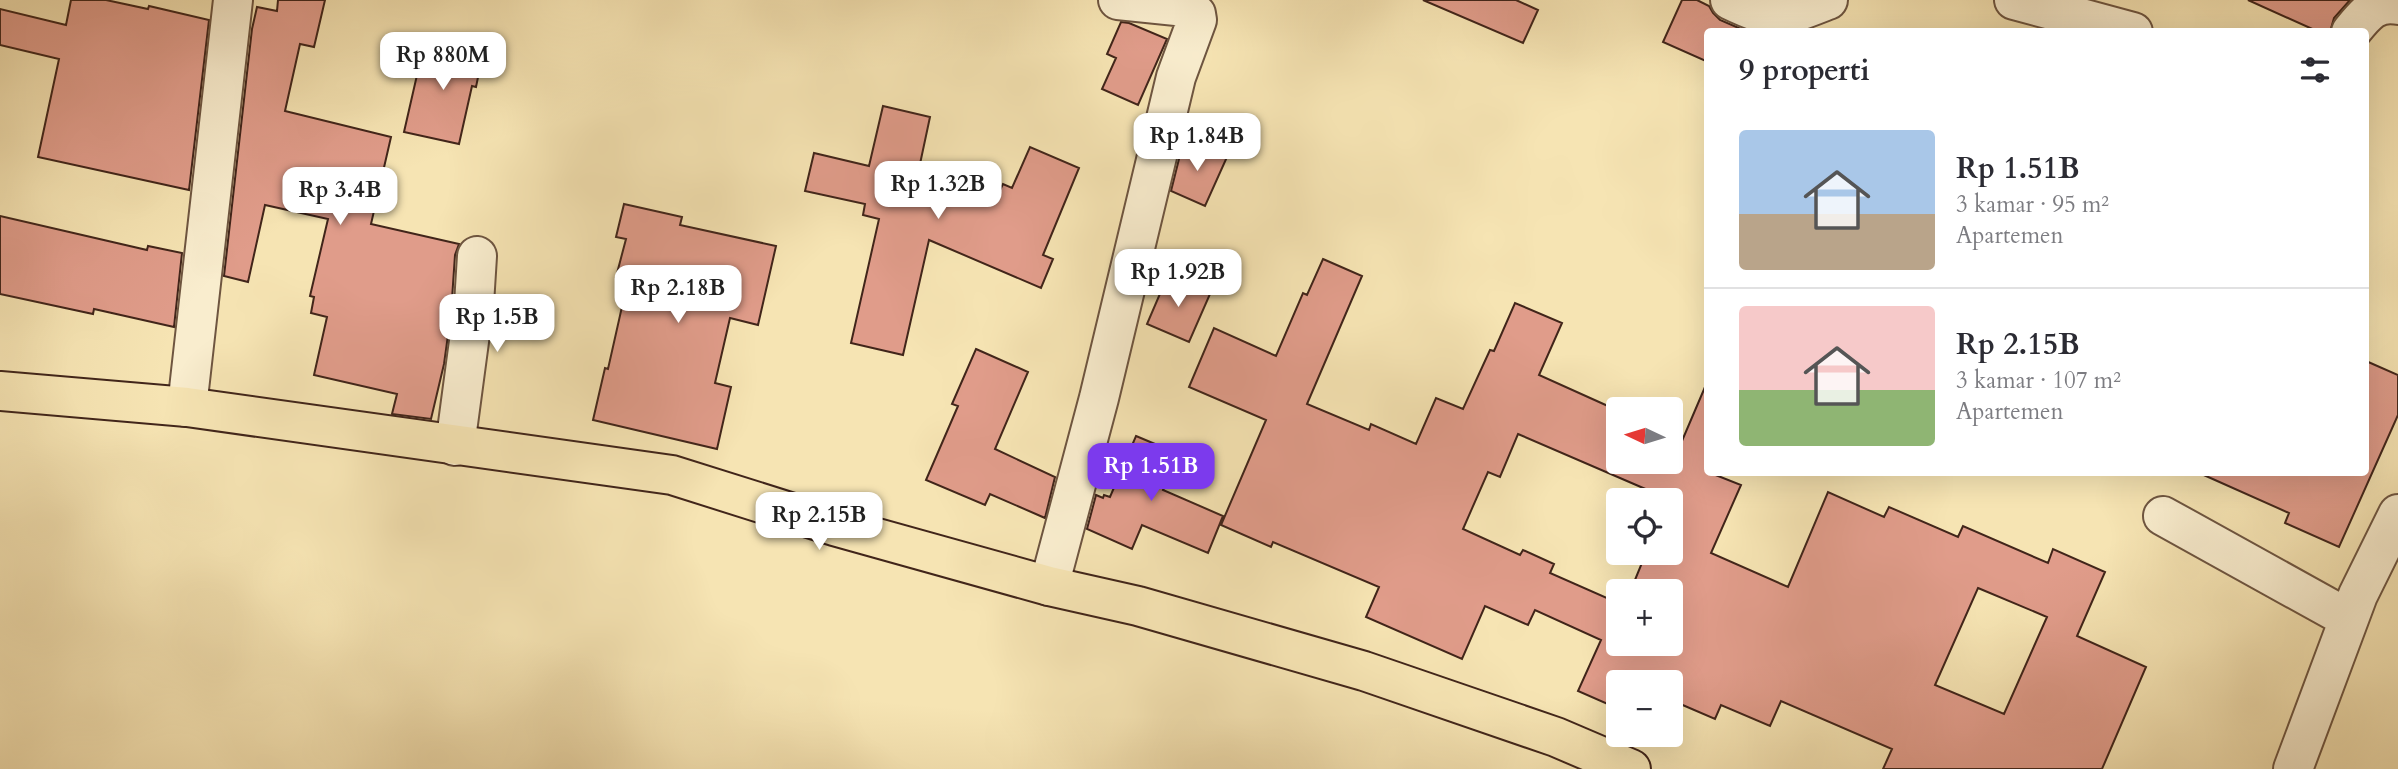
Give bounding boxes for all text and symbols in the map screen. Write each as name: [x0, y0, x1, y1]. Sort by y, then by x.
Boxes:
pin: Rp 880M: [378, 32, 508, 92]
text: Rp 880M: [396, 39, 490, 70]
text: 9 properti: [1739, 50, 1870, 91]
icon: filters: [2296, 51, 2334, 89]
pin: Rp 1.84B: [1125, 114, 1269, 173]
text: Rp 1.84B: [1150, 120, 1244, 151]
text: Rp 1.51B: [1956, 148, 2080, 189]
icon: home: [1795, 158, 1879, 242]
pin: Rp 1.32B: [866, 162, 1010, 221]
pin: Rp 3.4B: [275, 168, 405, 227]
text: Rp 1.32B: [891, 168, 985, 199]
text: Rp 3.4B: [298, 174, 382, 205]
text: 3 kamar · 95 m²: [1956, 189, 2109, 220]
text: Apartemen: [1956, 220, 2064, 251]
pin: Rp 1.92B: [1106, 250, 1250, 309]
text: Rp 1.92B: [1131, 256, 1225, 287]
pin: Rp 2.18B: [606, 266, 750, 325]
text: Rp 2.18B: [631, 272, 725, 303]
pin: Rp 1.5B: [432, 294, 562, 354]
text: Rp 1.5B: [455, 301, 539, 332]
text: Rp 2.15B: [1956, 324, 2080, 365]
icon: home: [1795, 334, 1879, 418]
text: 3 kamar · 107 m²: [1956, 365, 2121, 396]
text: Apartemen: [1956, 396, 2064, 427]
north arrow: [1606, 397, 1684, 474]
map controls: [1606, 397, 1683, 747]
pin: Rp 1.51B: [1079, 444, 1223, 503]
text: Rp 1.51B: [1104, 450, 1198, 481]
button: locate: [1606, 488, 1683, 565]
pin: Rp 2.15B: [747, 492, 891, 552]
text: Rp 2.15B: [772, 499, 866, 530]
button: +: [1606, 579, 1683, 656]
button: −: [1606, 670, 1683, 747]

